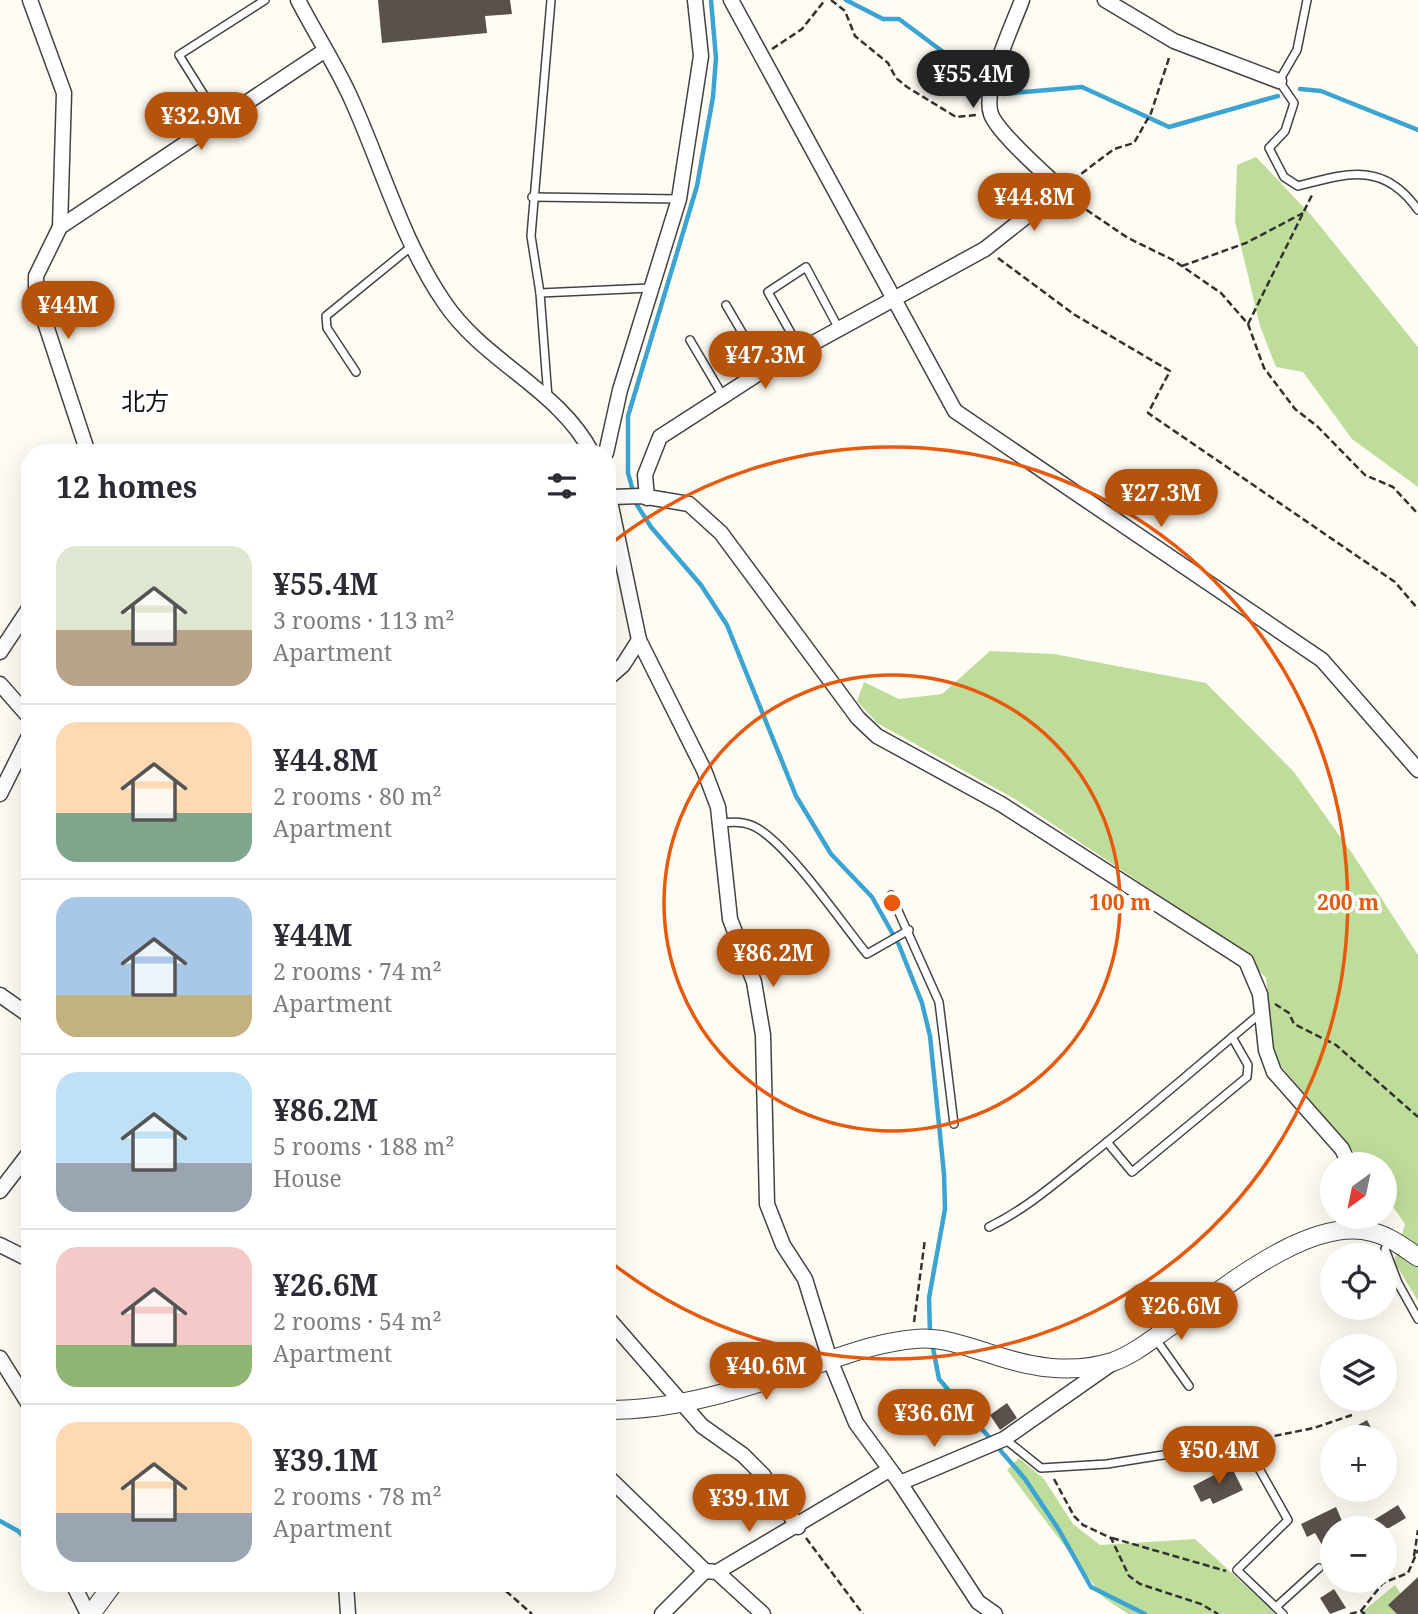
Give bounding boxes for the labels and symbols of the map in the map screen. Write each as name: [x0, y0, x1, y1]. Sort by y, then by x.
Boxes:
pin: ¥55.4M: [916, 50, 1030, 110]
pin: ¥32.9M: [144, 92, 258, 152]
pin: ¥44.8M: [977, 174, 1091, 233]
pin: ¥44M: [27, 282, 109, 341]
pin: ¥47.3M: [708, 332, 822, 391]
district label: 北方: [121, 384, 169, 417]
pin: ¥27.3M: [1104, 470, 1218, 529]
text: 100 m: [1089, 888, 1151, 916]
text: 200 m: [1317, 888, 1379, 916]
centre of rings: [880, 891, 904, 915]
pin: ¥86.2M: [716, 930, 830, 989]
north arrow: [1320, 1152, 1396, 1228]
pin: ¥26.6M: [1124, 1282, 1238, 1342]
pin: ¥40.6M: [709, 1342, 823, 1402]
pin: ¥36.6M: [877, 1390, 991, 1449]
pin: ¥50.4M: [1162, 1426, 1276, 1486]
pin: ¥39.1M: [692, 1474, 806, 1534]

